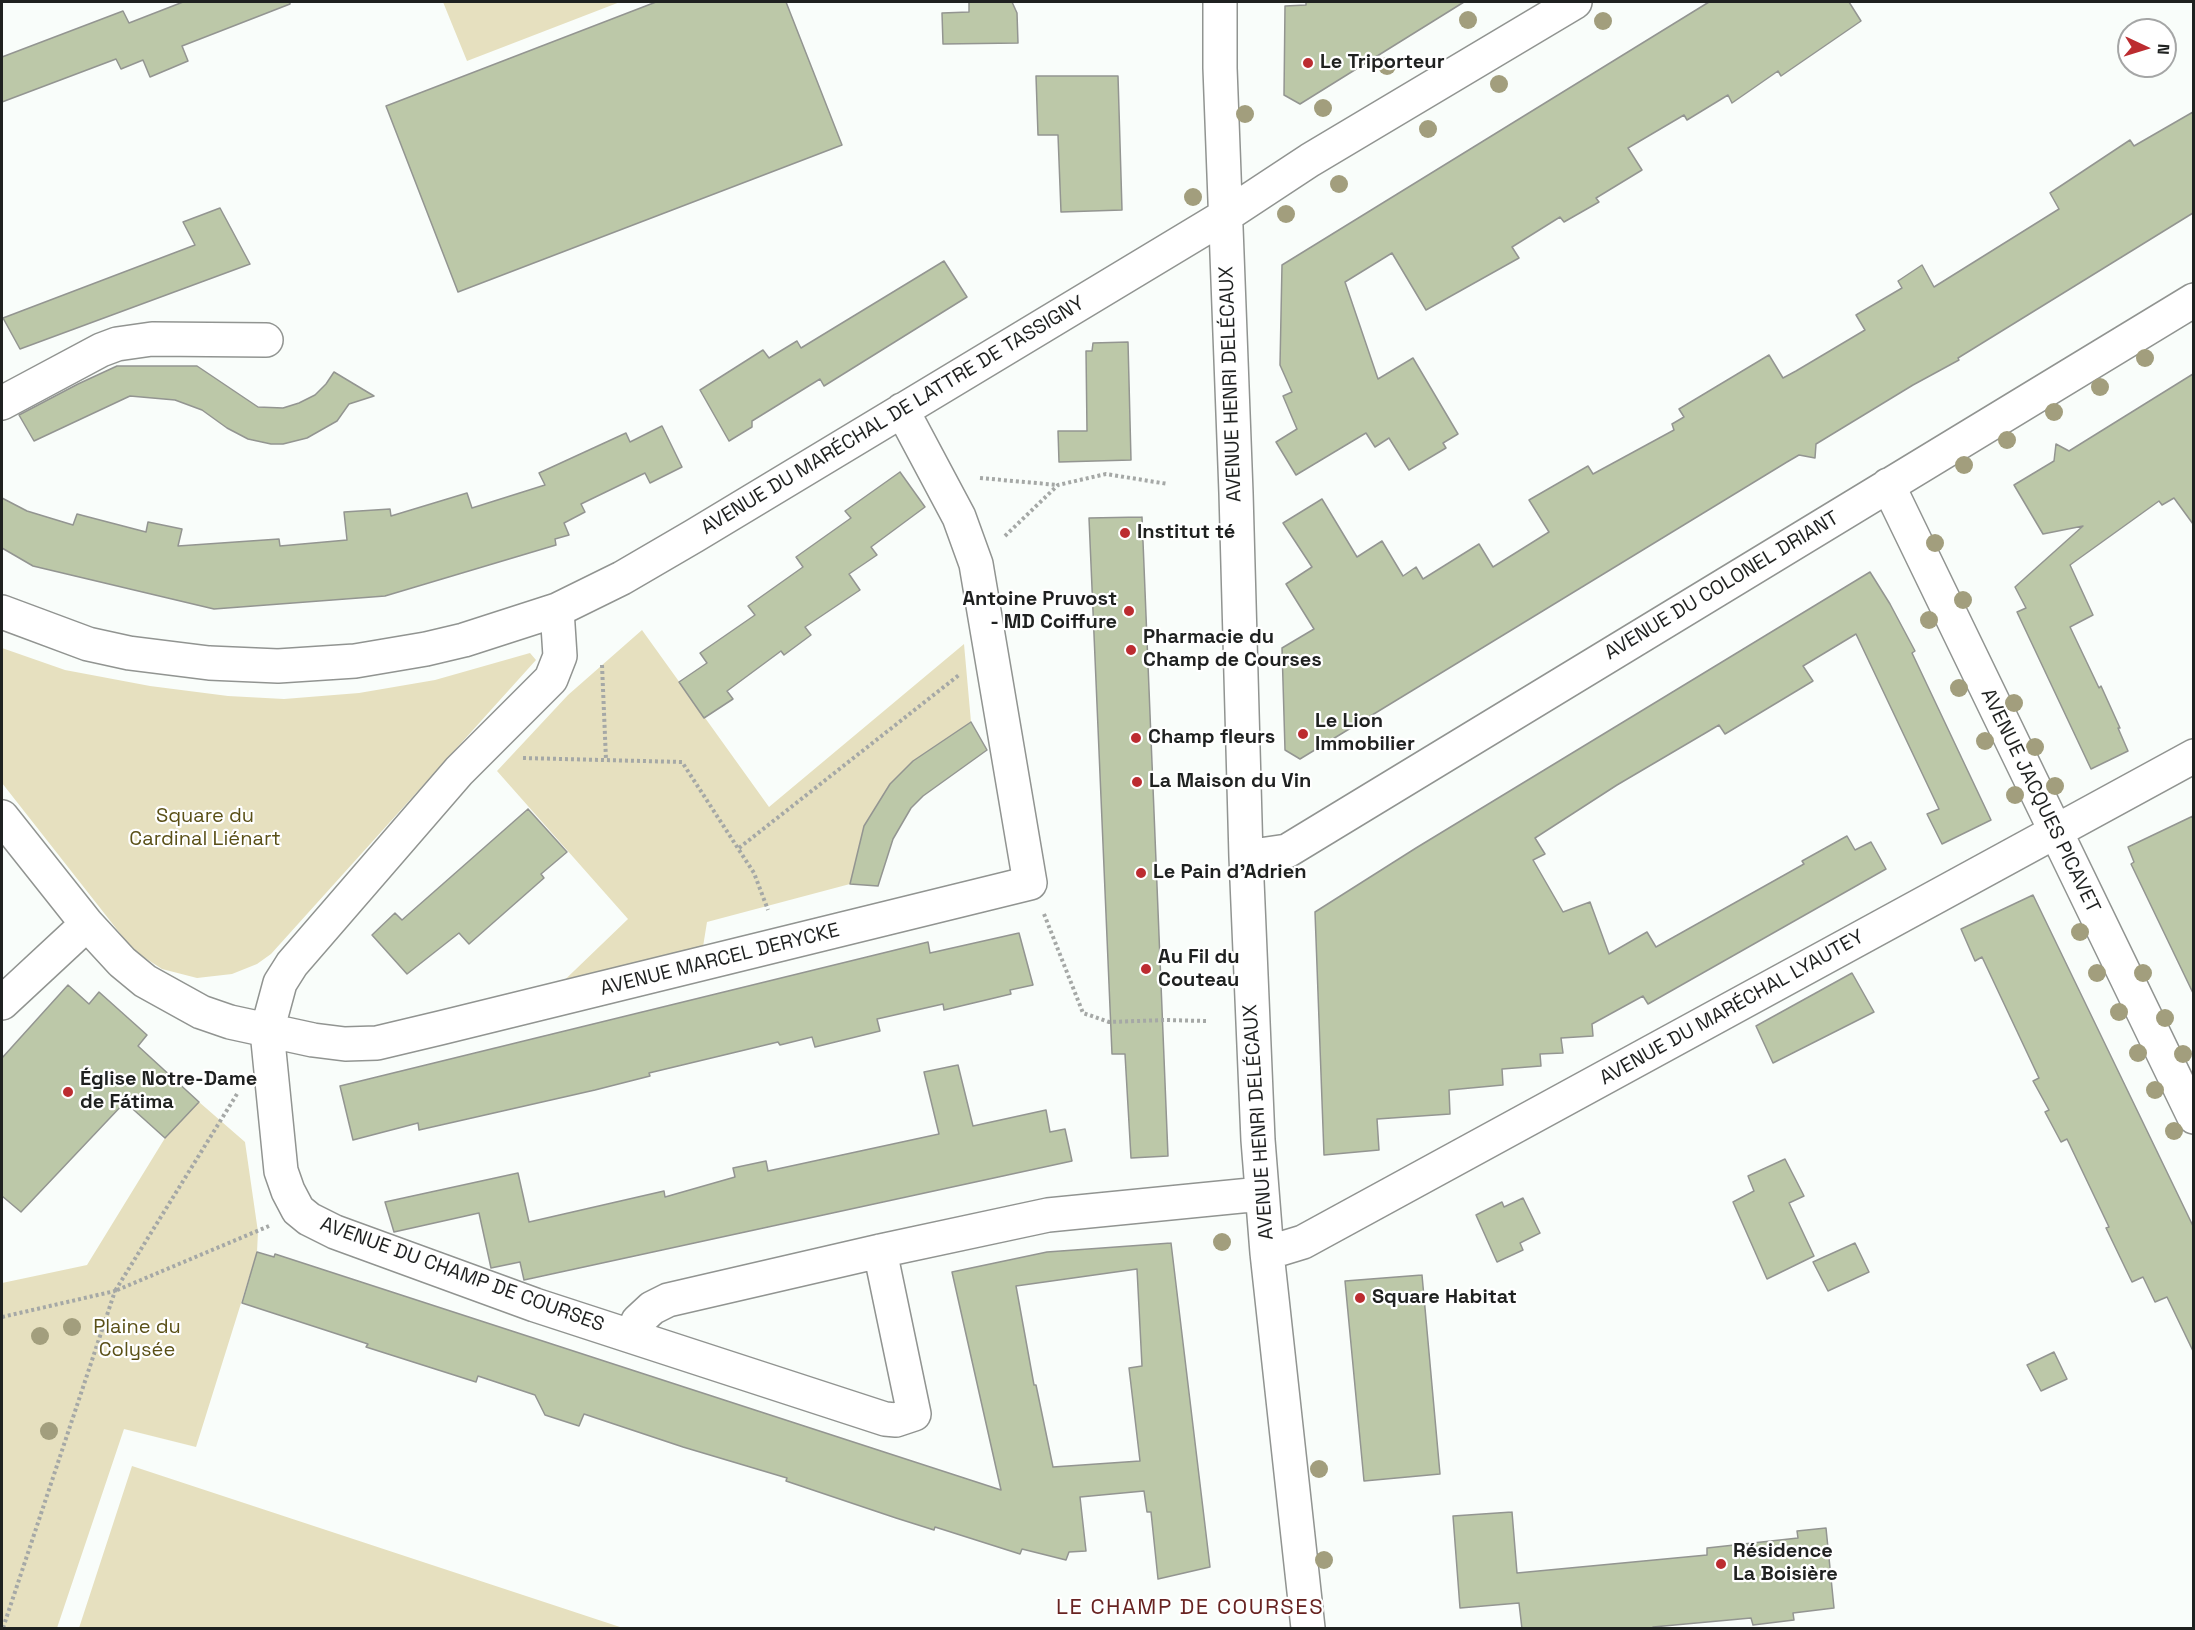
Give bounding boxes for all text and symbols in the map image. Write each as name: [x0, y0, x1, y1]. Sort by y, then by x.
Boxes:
north arrow: [2117, 18, 2177, 78]
text: N: [2153, 43, 2174, 55]
place label: Le Triporteur: [1320, 51, 1445, 75]
marker: Le Triporteur: [1301, 56, 1315, 70]
street label: AVENUE HENRI DELÉCAUX: [1215, 265, 1247, 503]
street label: AVENUE DU MARÉCHAL DE LATTRE DE TASSIGNY: [697, 292, 1089, 540]
street label: AVENUE DU COLONEL DRIANT: [1601, 506, 1843, 666]
place label: Institut té: [1137, 521, 1235, 545]
marker: Institut té: [1118, 526, 1132, 540]
place label: Antoine Pruvost - MD Coiffure: [962, 588, 1117, 635]
marker: Antoine Pruvost - MD Coiffure: [1122, 604, 1136, 618]
place label: Pharmacie du Champ de Courses: [1143, 626, 1322, 673]
marker: Pharmacie du Champ de Courses: [1124, 643, 1138, 657]
street label: AVENUE JACQUES PICAVET: [1975, 685, 2105, 917]
place label: Le Lion Immobilier: [1315, 710, 1415, 757]
place label: Champ fleurs: [1148, 726, 1275, 750]
marker: Le Lion Immobilier: [1296, 727, 1310, 741]
marker: Champ fleurs: [1129, 731, 1143, 745]
place label: La Maison du Vin: [1149, 770, 1311, 794]
marker: La Maison du Vin: [1130, 775, 1144, 789]
park label: Square du Cardinal Liénart: [129, 805, 281, 852]
place label: Le Pain d'Adrien: [1153, 861, 1307, 885]
marker: Le Pain d'Adrien: [1134, 866, 1148, 880]
street label: AVENUE MARCEL DERYCKE: [598, 919, 842, 1001]
street label: AVENUE DU MARÉCHAL LYAUTEY: [1596, 925, 1868, 1091]
place label: Au Fil du Couteau: [1158, 946, 1240, 993]
marker: Au Fil du Couteau: [1139, 962, 1153, 976]
street label: AVENUE HENRI DELÉCAUX: [1239, 1003, 1279, 1241]
place label: Église Notre-Dame de Fátima: [80, 1068, 257, 1115]
marker: Église Notre-Dame de Fátima: [61, 1085, 75, 1099]
street label: AVENUE DU CHAMP DE COURSES: [317, 1212, 607, 1338]
place label: Square Habitat: [1372, 1286, 1517, 1310]
marker: Square Habitat: [1353, 1291, 1367, 1305]
park label: Plaine du Colysée: [93, 1316, 181, 1363]
place label: Résidence La Boisière: [1733, 1540, 1838, 1587]
marker: Résidence La Boisière: [1714, 1557, 1728, 1571]
district label: LE CHAMP DE COURSES: [1056, 1595, 1324, 1621]

